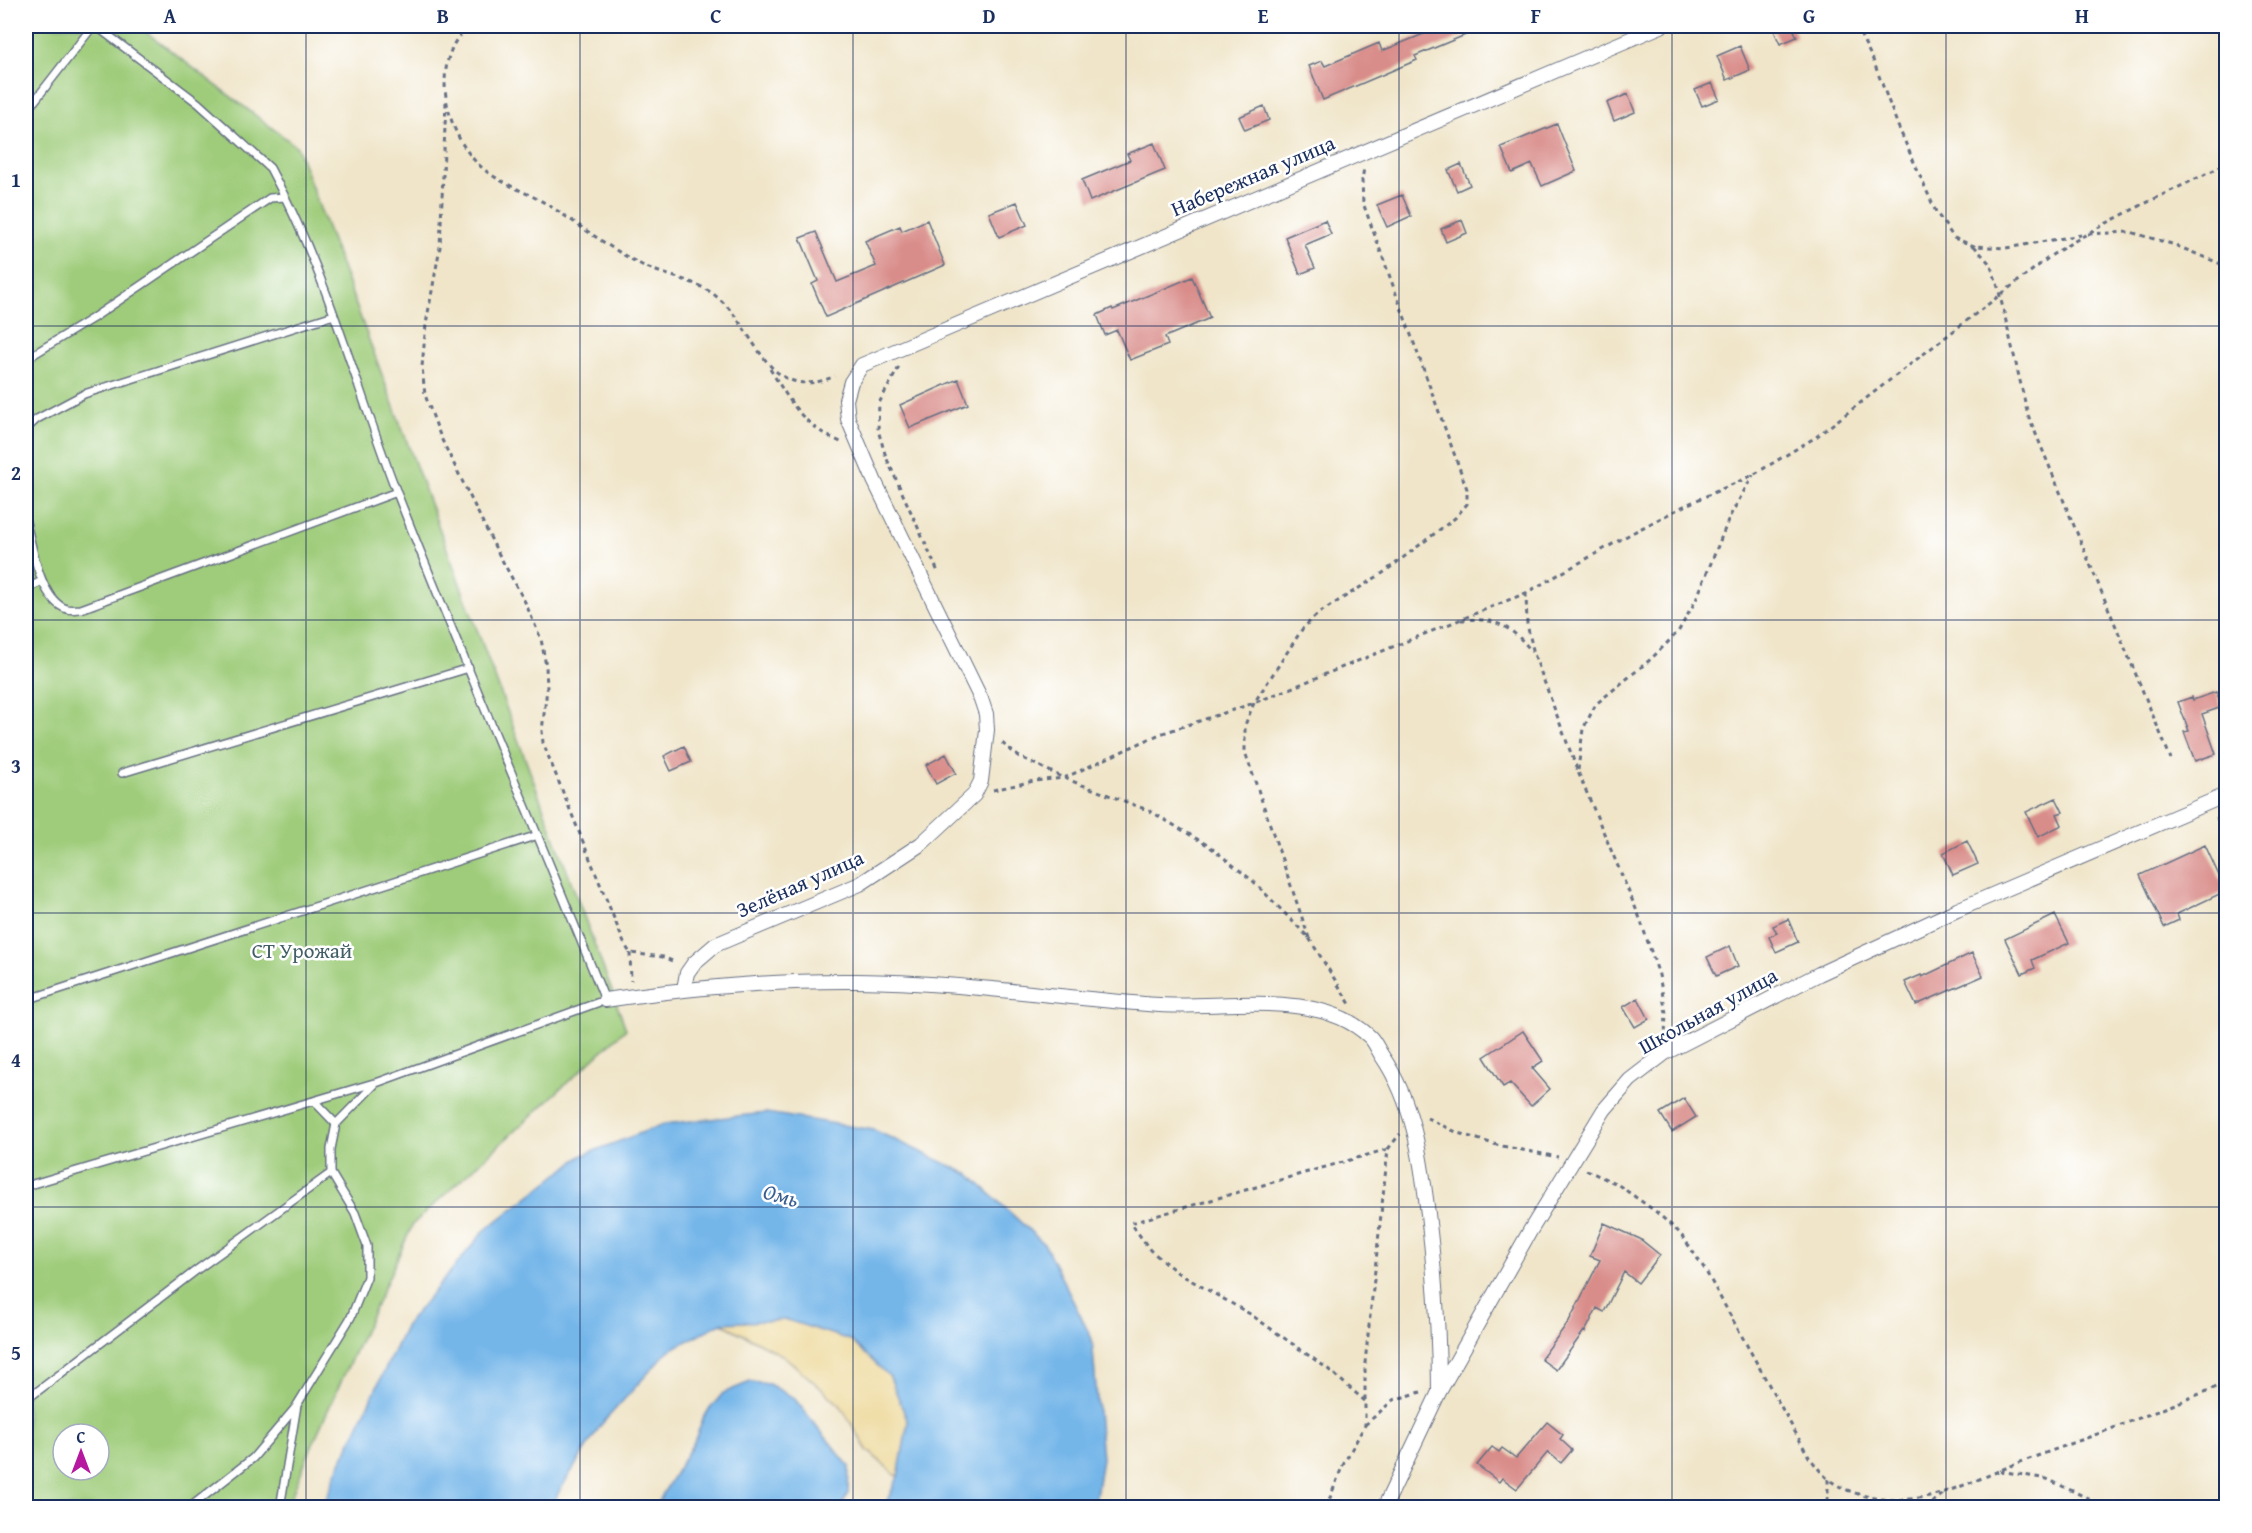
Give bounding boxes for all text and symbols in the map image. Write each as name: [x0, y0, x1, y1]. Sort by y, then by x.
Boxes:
text: A: [164, 1, 177, 30]
text: B: [437, 1, 449, 30]
text: C: [710, 1, 722, 30]
text: D: [982, 1, 996, 30]
text: E: [1258, 1, 1269, 30]
text: F: [1531, 1, 1541, 30]
text: G: [1803, 1, 1815, 30]
text: H: [2075, 1, 2089, 30]
street label: Набережная улица: [1166, 127, 1340, 224]
text: 1: [11, 165, 21, 194]
text: 2: [11, 458, 21, 487]
text: 3: [11, 751, 21, 780]
street label: Зелёная улица: [731, 842, 868, 925]
park label: СТ Урожай: [252, 935, 352, 966]
street label: Школьная улица: [1633, 959, 1783, 1062]
text: 4: [11, 1045, 21, 1074]
water label: Омь: [760, 1175, 802, 1215]
text: 5: [11, 1338, 21, 1367]
north arrow: [51, 1422, 111, 1482]
text: С: [76, 1425, 86, 1449]

